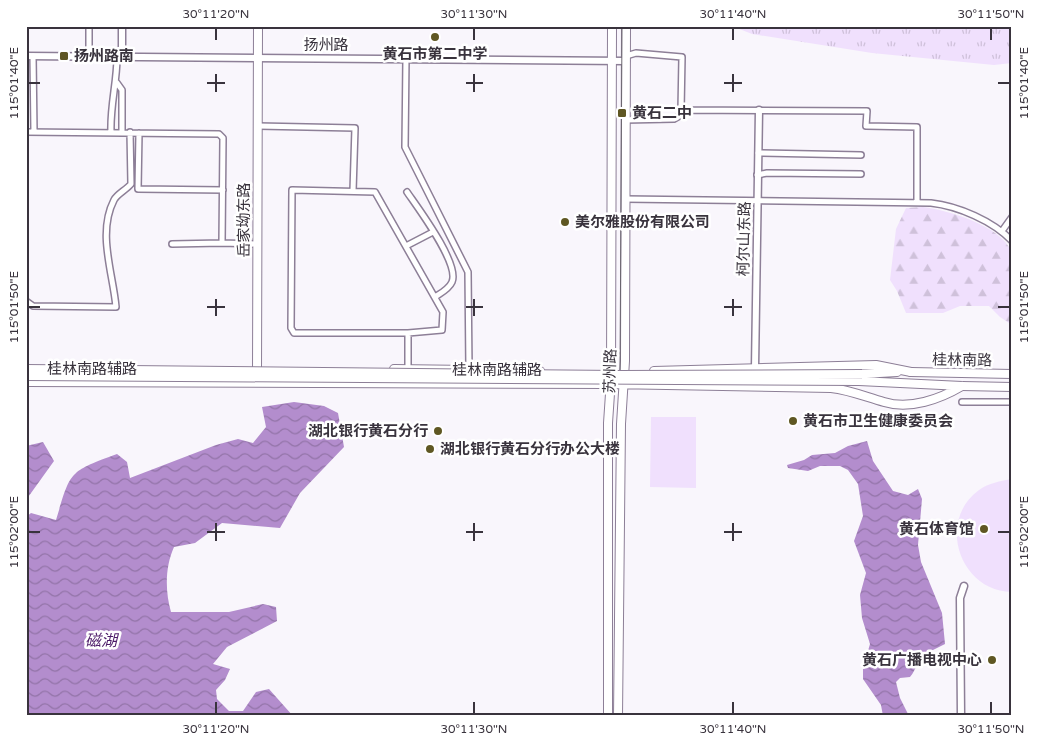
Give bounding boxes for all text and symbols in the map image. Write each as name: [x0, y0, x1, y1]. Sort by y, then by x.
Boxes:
text: 30°11'20"N: [183, 7, 250, 21]
text: 30°11'30"N: [441, 7, 508, 21]
text: 30°11'40"N: [700, 7, 767, 21]
text: 30°11'50"N: [958, 7, 1025, 21]
marker: 黄石市第二中学: [429, 31, 441, 43]
street label: 扬州路: [303, 36, 349, 54]
place label: 黄石市第二中学: [382, 45, 488, 63]
text: 115°01'40"E: [7, 47, 21, 119]
place label: 扬州路南: [74, 47, 134, 65]
text: 115°01'40"E: [1017, 47, 1031, 119]
marker: 扬州路南: [58, 50, 70, 62]
place label: 黄石二中: [632, 104, 692, 122]
marker: 黄石二中: [616, 107, 628, 119]
street label: 岳家坳东路: [235, 182, 253, 258]
street label: 柯尔山东路: [734, 201, 754, 277]
place label: 美尔雅股份有限公司: [575, 213, 710, 231]
marker: 美尔雅股份有限公司: [559, 216, 571, 228]
text: 115°01'50"E: [7, 271, 21, 343]
text: 115°01'50"E: [1017, 271, 1031, 343]
street label: 苏州路: [600, 348, 620, 394]
street label: 桂林南路: [932, 350, 992, 370]
street label: 桂林南路辅路: [47, 360, 137, 378]
street label: 桂林南路辅路: [452, 361, 542, 379]
place label: 黄石市卫生健康委员会: [803, 412, 953, 430]
marker: 黄石市卫生健康委员会: [787, 415, 799, 427]
place label: 湖北银行黄石分行: [308, 422, 428, 440]
marker: 湖北银行黄石分行: [432, 425, 444, 437]
place label: 湖北银行黄石分行办公大楼: [440, 440, 620, 458]
marker: 湖北银行黄石分行办公大楼: [424, 443, 436, 455]
text: 115°02'00"E: [7, 496, 21, 568]
text: 115°02'00"E: [1017, 496, 1031, 568]
place label: 黄石体育馆: [899, 520, 974, 538]
marker: 黄石体育馆: [978, 523, 990, 535]
water label: 磁湖: [85, 631, 120, 651]
place label: 黄石广播电视中心: [862, 651, 982, 669]
marker: 黄石广播电视中心: [986, 654, 998, 666]
text: 30°11'20"N: [183, 722, 250, 736]
text: 30°11'30"N: [441, 722, 508, 736]
text: 30°11'40"N: [700, 722, 767, 736]
text: 30°11'50"N: [958, 722, 1025, 736]

